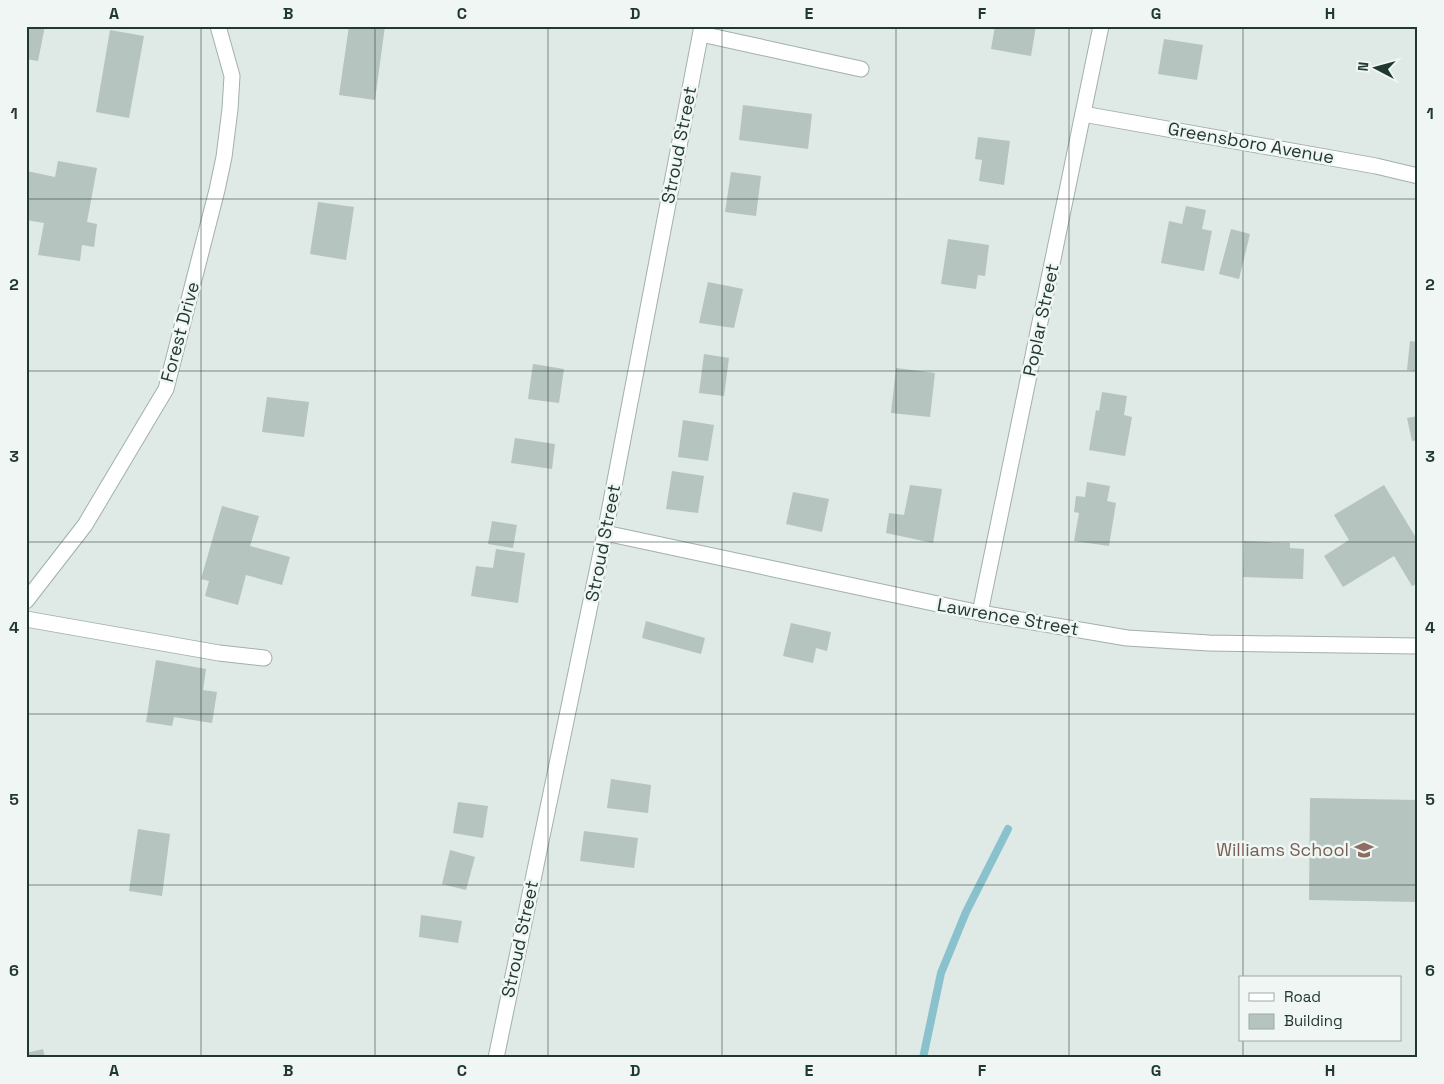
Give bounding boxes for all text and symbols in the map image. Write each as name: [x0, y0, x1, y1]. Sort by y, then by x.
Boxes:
text: A: [109, 3, 119, 24]
text: B: [283, 3, 293, 24]
text: C: [457, 3, 467, 24]
text: D: [630, 3, 640, 24]
text: E: [805, 3, 814, 24]
text: F: [978, 3, 987, 24]
text: G: [1151, 3, 1161, 24]
text: H: [1325, 3, 1335, 24]
north arrow: [1352, 42, 1402, 92]
text: N: [1354, 61, 1373, 72]
street label: Stroud Street: [656, 84, 701, 206]
text: 1: [10, 103, 18, 124]
text: 1: [1426, 103, 1434, 124]
street label: Greensboro Avenue: [1166, 117, 1336, 168]
street label: Poplar Street: [1017, 262, 1064, 378]
text: 2: [9, 274, 19, 295]
text: 2: [1425, 274, 1435, 295]
street label: Forest Drive: [155, 279, 204, 385]
text: 3: [9, 446, 19, 467]
text: 3: [1425, 446, 1435, 467]
street label: Stroud Street: [580, 482, 625, 604]
street label: Lawrence Street: [935, 593, 1081, 640]
text: 4: [9, 617, 19, 638]
text: 4: [1425, 617, 1435, 638]
text: 5: [9, 789, 19, 810]
text: 5: [1425, 789, 1435, 810]
place label: Williams School: [1216, 838, 1349, 861]
school or university icon: Williams School: [1353, 839, 1375, 861]
street label: Stroud Street: [496, 878, 543, 1000]
text: 6: [9, 960, 19, 981]
text: 6: [1425, 960, 1435, 981]
legend: [1239, 976, 1402, 1042]
text: Road: [1284, 987, 1321, 1006]
text: Building: [1284, 1011, 1343, 1030]
text: A: [109, 1060, 119, 1081]
text: B: [283, 1060, 293, 1081]
text: C: [457, 1060, 467, 1081]
text: D: [630, 1060, 640, 1081]
text: E: [805, 1060, 814, 1081]
text: F: [978, 1060, 987, 1081]
text: G: [1151, 1060, 1161, 1081]
text: H: [1325, 1060, 1335, 1081]

